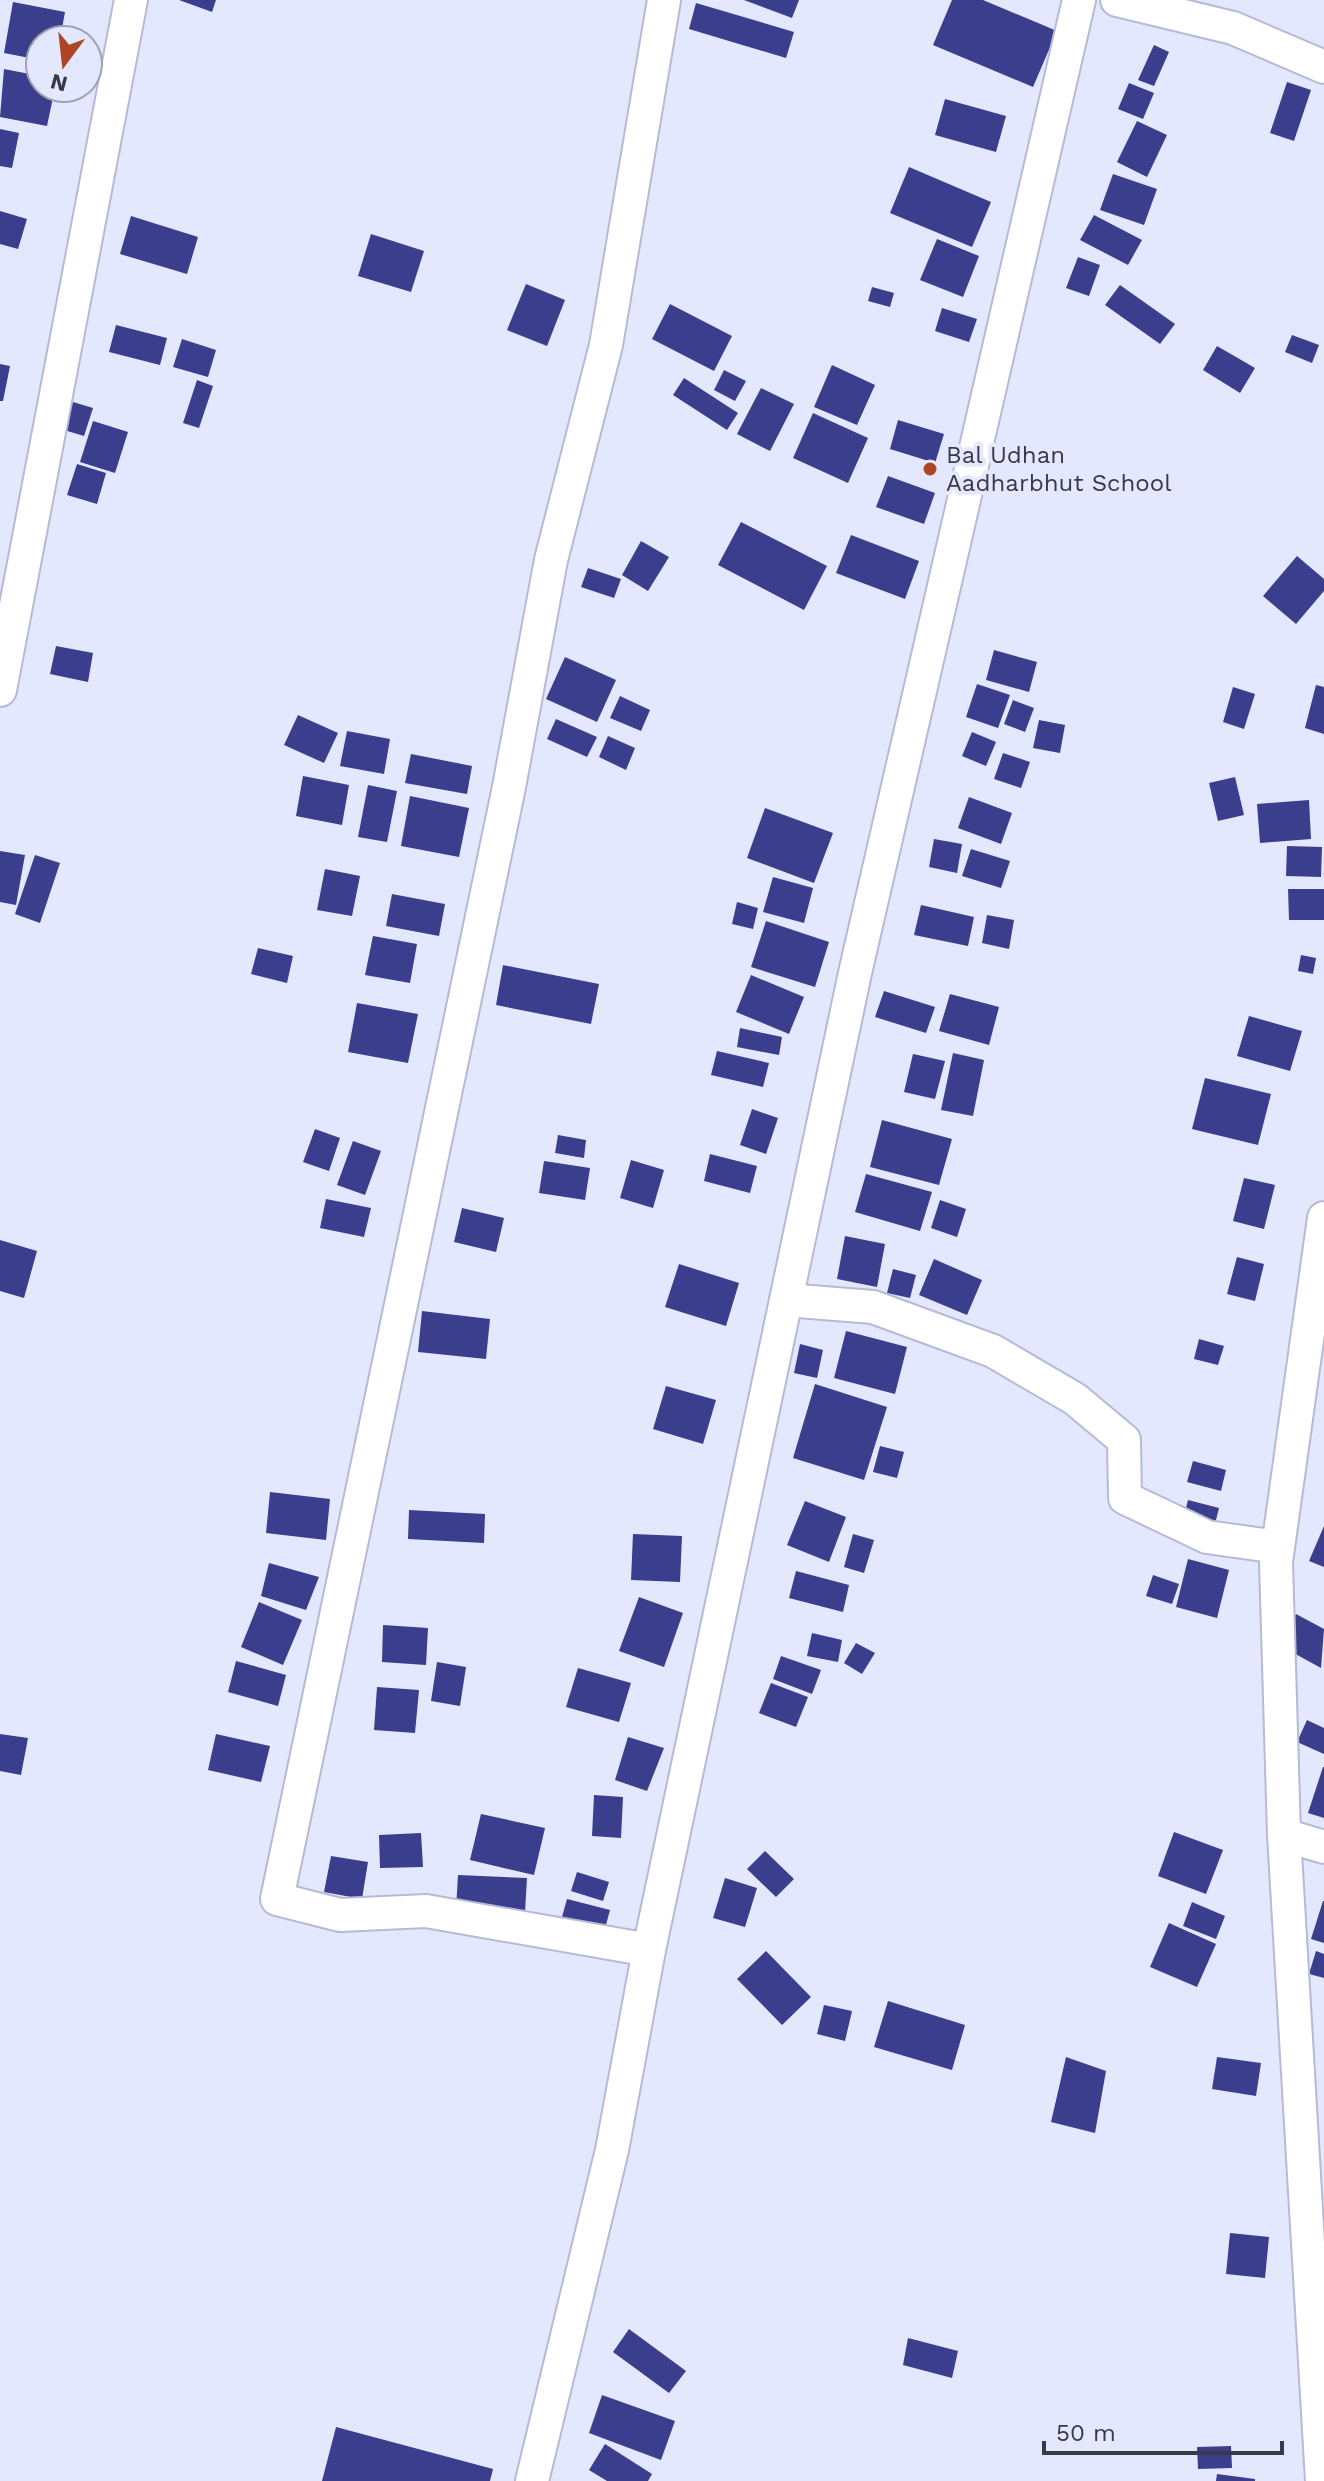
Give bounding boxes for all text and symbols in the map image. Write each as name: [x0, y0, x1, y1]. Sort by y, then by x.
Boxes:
north arrow: [24, 24, 104, 104]
text: N: [48, 69, 70, 97]
place label: Bal Udhan Aadharbhut School: [946, 441, 1172, 497]
marker: Bal Udhan Aadharbhut School: [921, 460, 939, 478]
scale bar: [1044, 2405, 1282, 2455]
text: 50 m: [1056, 2419, 1116, 2447]

